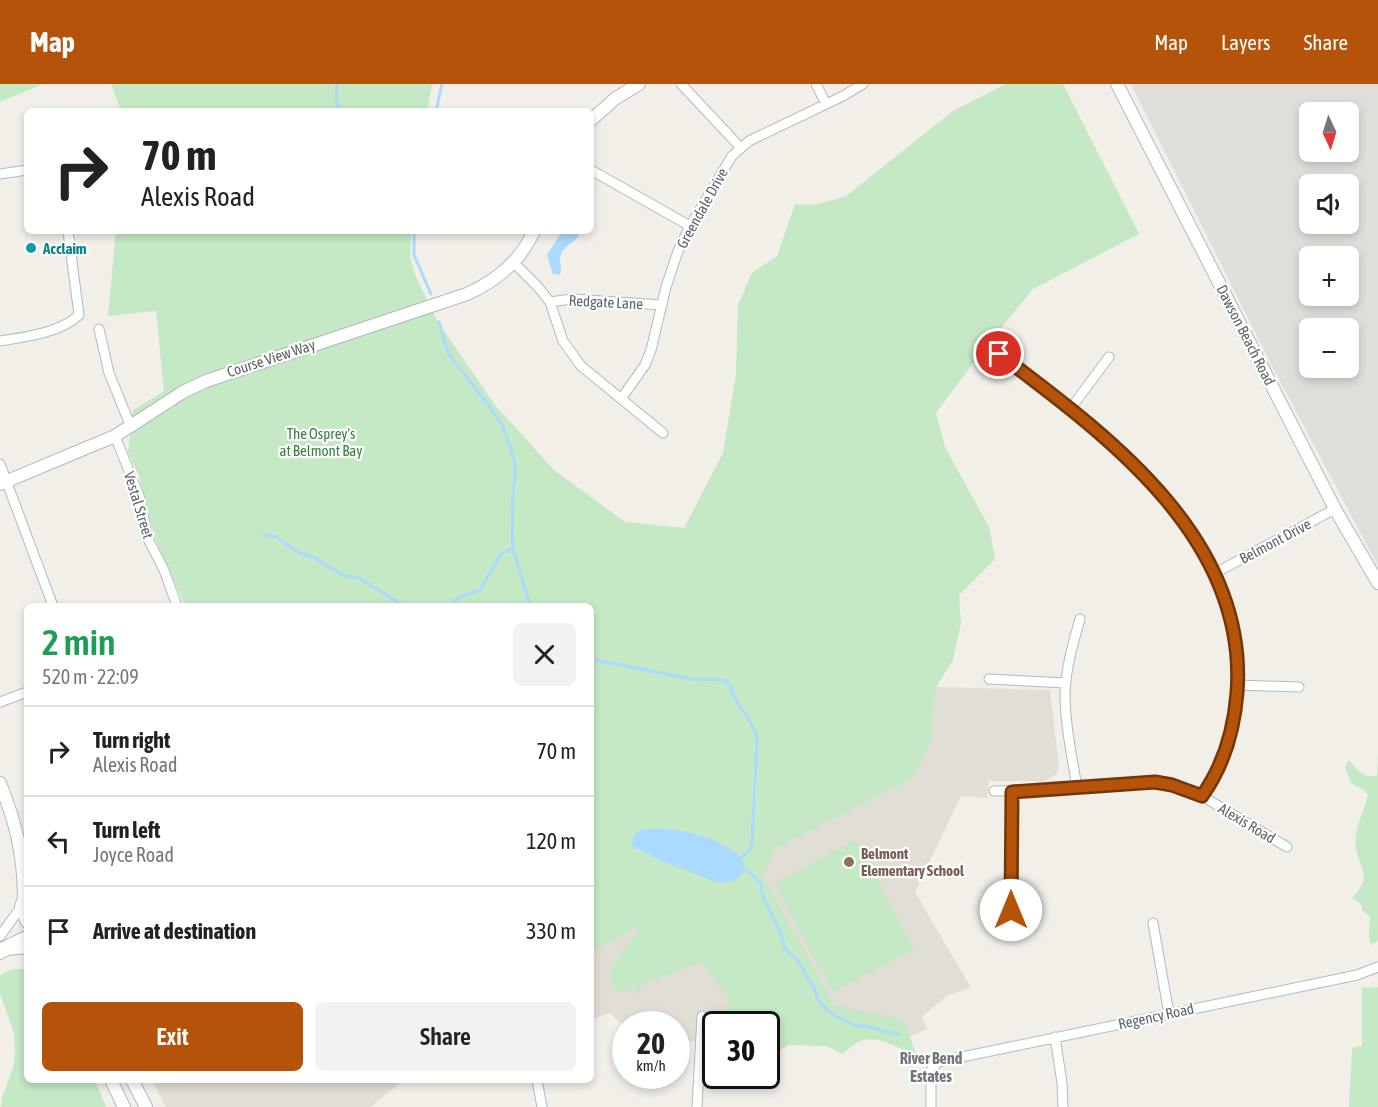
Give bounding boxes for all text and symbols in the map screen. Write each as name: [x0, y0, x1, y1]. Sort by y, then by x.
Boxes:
text: Map: [30, 26, 75, 58]
text: Map: [1154, 30, 1188, 54]
text: Layers: [1221, 30, 1271, 54]
text: Share: [1304, 30, 1348, 54]
north arrow: [1299, 102, 1359, 162]
map controls: [1299, 102, 1359, 378]
text: 70 m: [141, 131, 216, 179]
icon: right: [42, 132, 120, 210]
street label: Greendale Drive: [673, 165, 731, 251]
button: sound: [1299, 174, 1359, 234]
text: Alexis Road: [141, 181, 255, 212]
place label: Acclaim: [42, 240, 87, 257]
marker: Acclaim: [24, 241, 38, 255]
button: +: [1299, 246, 1359, 306]
street label: Dawson Beach Road: [1213, 282, 1279, 388]
street label: Redgate Lane: [568, 292, 644, 312]
button: −: [1299, 318, 1359, 378]
pin: [973, 328, 1024, 379]
street label: Course View Way: [225, 336, 317, 380]
icon: arrive: [982, 337, 1015, 370]
park label: The Osprey's at Belmont Bay: [279, 425, 363, 459]
street label: Vestal Street: [121, 469, 157, 541]
street label: Belmont Drive: [1236, 515, 1314, 567]
text: 2 min: [42, 621, 116, 663]
button: close: [513, 623, 576, 686]
text: 520 m · 22:09: [42, 665, 139, 688]
text: Turn right: [93, 727, 170, 753]
icon: right: [42, 735, 75, 768]
text: 70 m: [536, 738, 576, 764]
text: Alexis Road: [93, 753, 177, 776]
street label: Alexis Road: [1215, 799, 1279, 847]
text: Turn left: [93, 817, 160, 843]
icon: left: [42, 825, 75, 858]
text: 120 m: [526, 828, 576, 854]
text: Joyce Road: [93, 843, 174, 866]
place label: Belmont Elementary School: [861, 845, 965, 879]
marker: Belmont Elementary School: [842, 855, 856, 869]
position arrow: [979, 878, 1043, 942]
icon: arrive: [42, 915, 75, 948]
text: Arrive at destination: [93, 918, 256, 944]
text: 330 m: [526, 918, 576, 944]
street label: Regency Road: [1117, 1000, 1195, 1032]
button: Exit: [42, 1002, 303, 1071]
button: Share: [315, 1002, 576, 1071]
speed limit sign: 30: [702, 1011, 780, 1089]
text: 20: [637, 1026, 665, 1060]
district label: River Bend Estates: [900, 1049, 963, 1085]
text: km/h: [636, 1057, 666, 1074]

